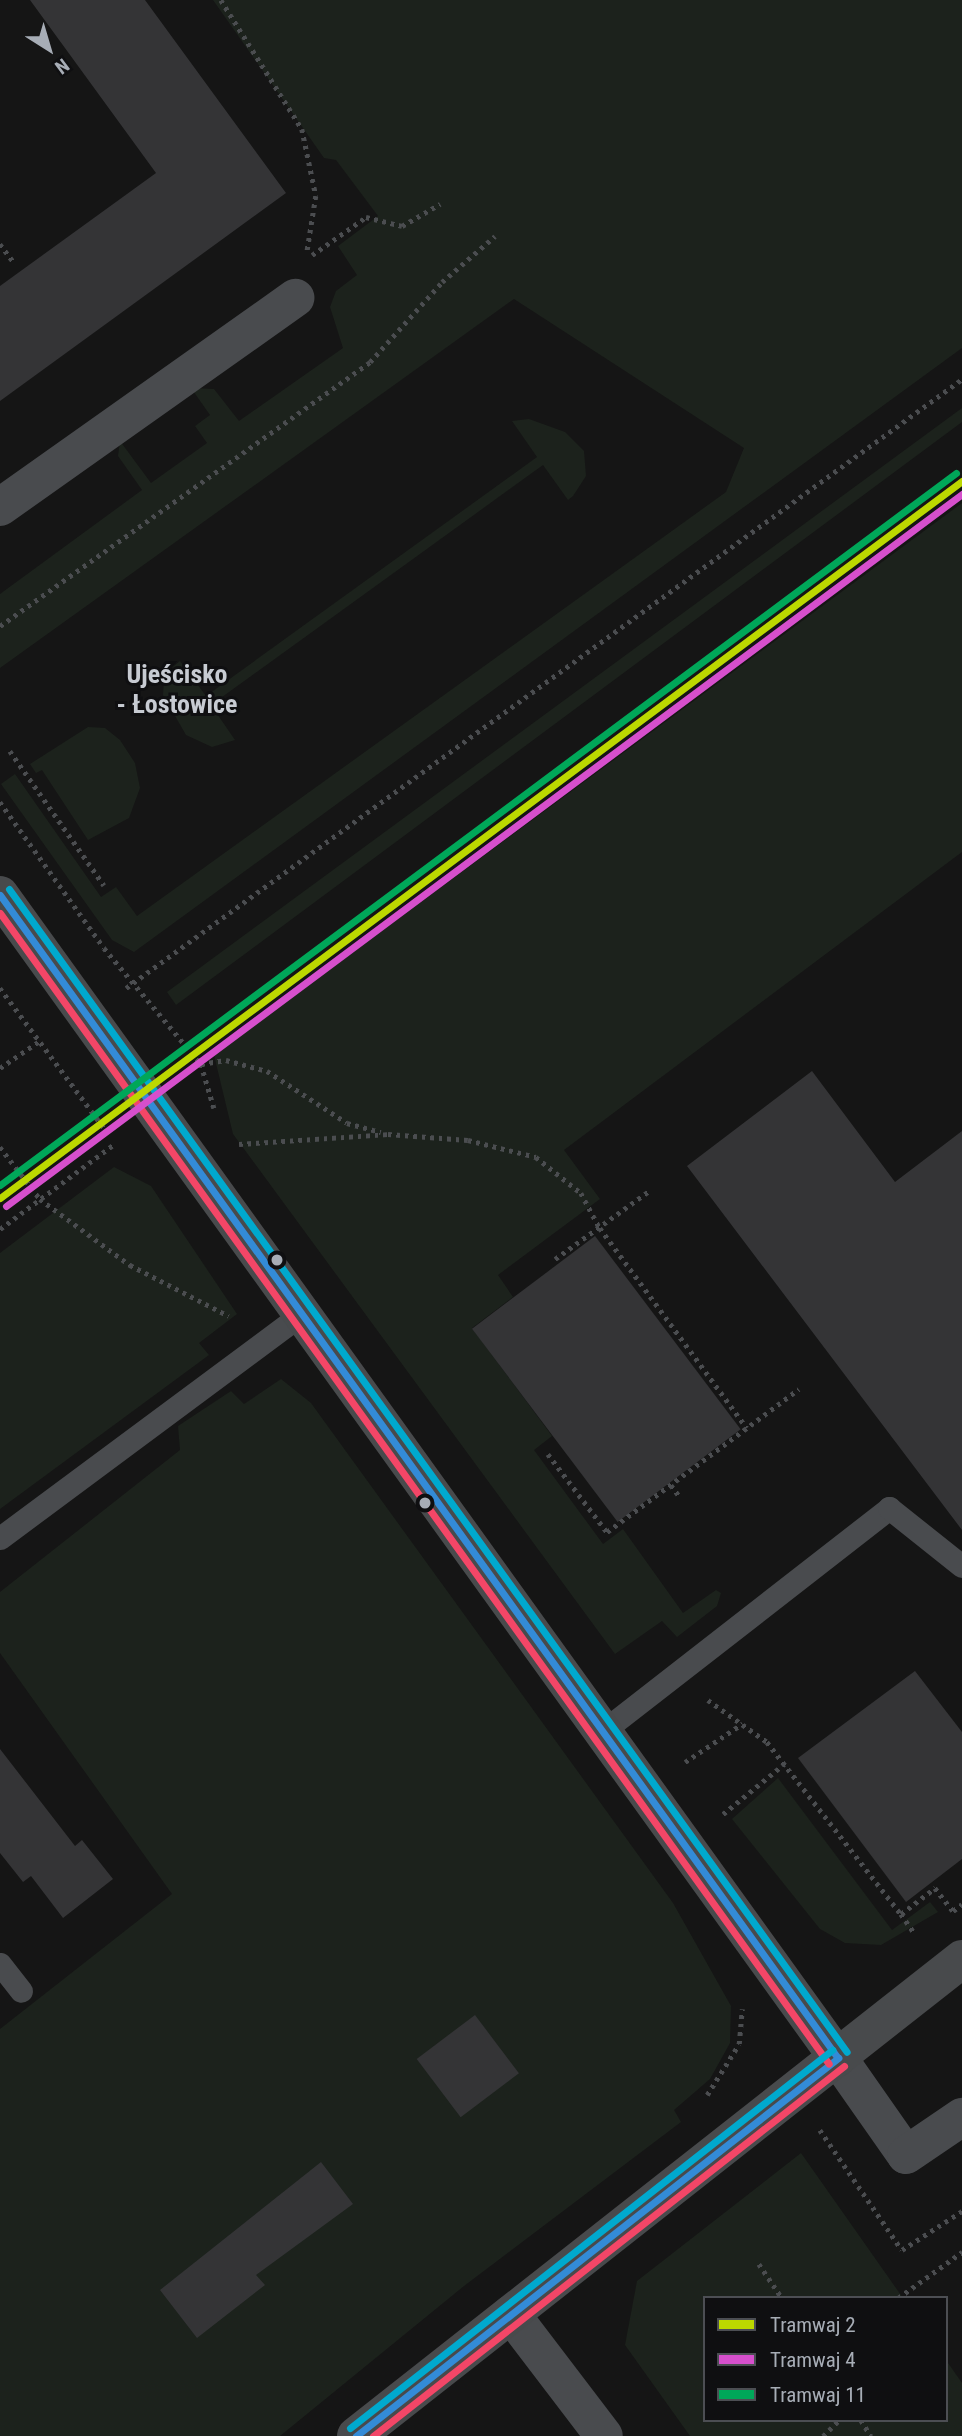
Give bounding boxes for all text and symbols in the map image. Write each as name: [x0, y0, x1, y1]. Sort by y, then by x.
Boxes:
north arrow: [14, 14, 84, 84]
text: N: [50, 53, 74, 79]
district label: Ujeścisko - Łostowice: [117, 659, 237, 720]
unlabelled marker: [270, 1253, 284, 1267]
unlabelled marker: [418, 1496, 432, 1510]
legend: [703, 2296, 948, 2422]
text: Tramwaj 2: [770, 2313, 856, 2337]
text: Tramwaj 4: [770, 2348, 856, 2372]
text: Tramwaj 11: [770, 2383, 866, 2407]

